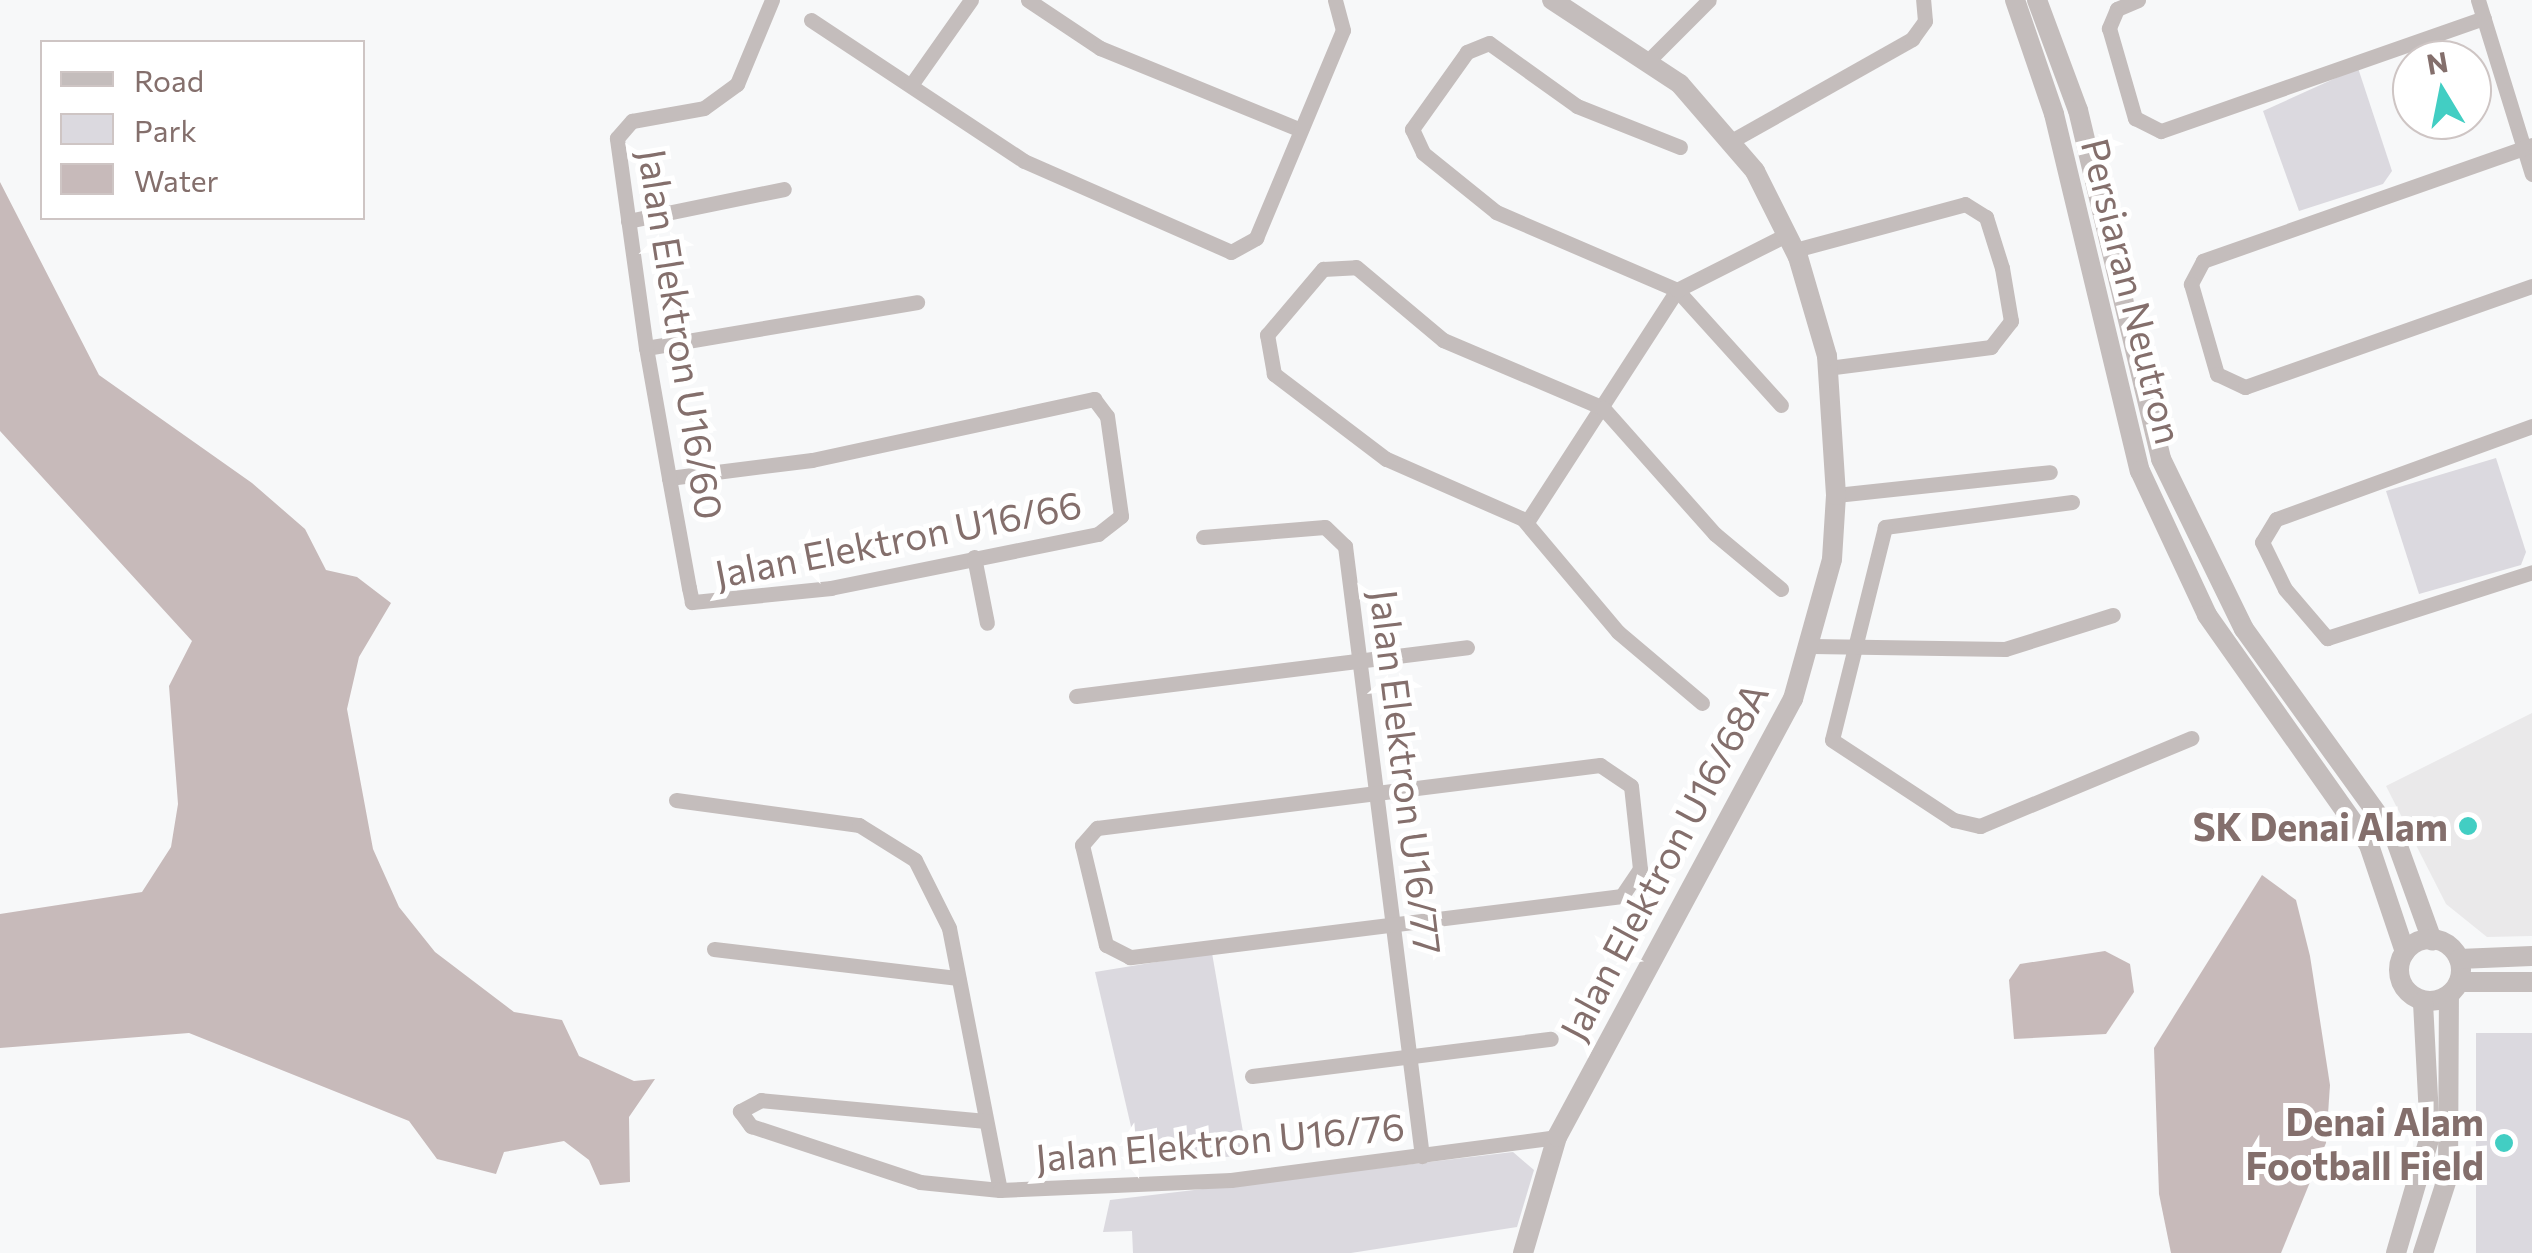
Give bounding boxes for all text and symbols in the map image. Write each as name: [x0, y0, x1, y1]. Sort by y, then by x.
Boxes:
legend: [40, 40, 365, 220]
north arrow: [2392, 40, 2492, 140]
text: N: [2424, 44, 2450, 81]
text: Road: [134, 61, 204, 98]
text: Park: [134, 111, 197, 148]
street label: Persiaran Neutron: [2073, 134, 2193, 448]
street label: Jalan Elektron U16/60: [630, 146, 734, 522]
text: Water: [134, 161, 219, 198]
street label: Jalan Elektron U16/66: [711, 480, 1085, 596]
street label: Jalan Elektron U16/77: [1362, 587, 1452, 957]
street label: Jalan Elektron U16/68A: [1549, 675, 1777, 1047]
place label: SK Denai Alam: [2193, 803, 2448, 849]
marker: SK Denai Alam: [2457, 815, 2479, 837]
place label: Denai Alam Football Field: [2246, 1098, 2484, 1188]
street label: Jalan Elektron U16/76: [1033, 1102, 1407, 1180]
marker: Denai Alam Football Field: [2493, 1132, 2515, 1154]

